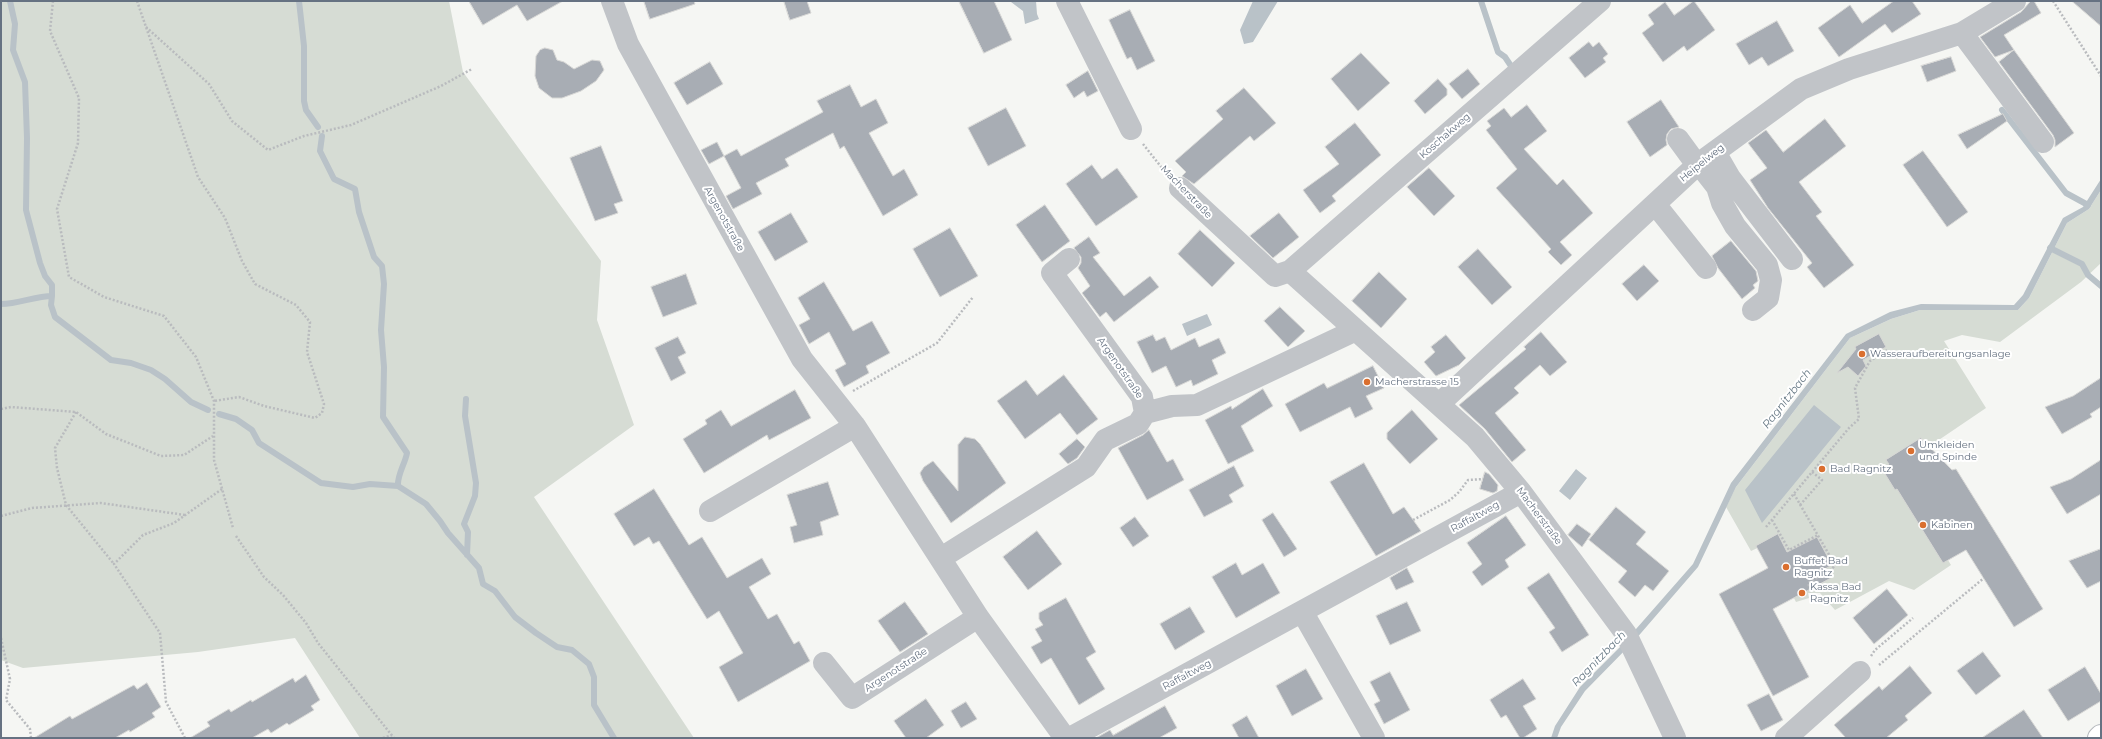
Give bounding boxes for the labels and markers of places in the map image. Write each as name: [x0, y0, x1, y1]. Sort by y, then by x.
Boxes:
place label: Wasseraufbereitungsanlage: [1870, 348, 2011, 360]
marker: Wasseraufbereitungsanlage: [1857, 349, 1867, 359]
place label: Macherstrasse 15: [1375, 376, 1459, 388]
marker: Macherstrasse 15: [1362, 377, 1372, 387]
place label: Umkleiden und Spinde: [1919, 439, 1977, 462]
marker: Umkleiden und Spinde: [1906, 446, 1916, 456]
place label: Bad Ragnitz: [1830, 463, 1891, 475]
marker: Bad Ragnitz: [1817, 464, 1827, 474]
place label: Kabinen: [1931, 519, 1973, 531]
marker: Kabinen: [1918, 520, 1928, 530]
place label: Buffet Bad Ragnitz: [1794, 555, 1848, 578]
marker: Buffet Bad Ragnitz: [1781, 562, 1791, 572]
place label: Kassa Bad Ragnitz: [1810, 581, 1861, 604]
marker: Kassa Bad Ragnitz: [1797, 588, 1807, 598]

